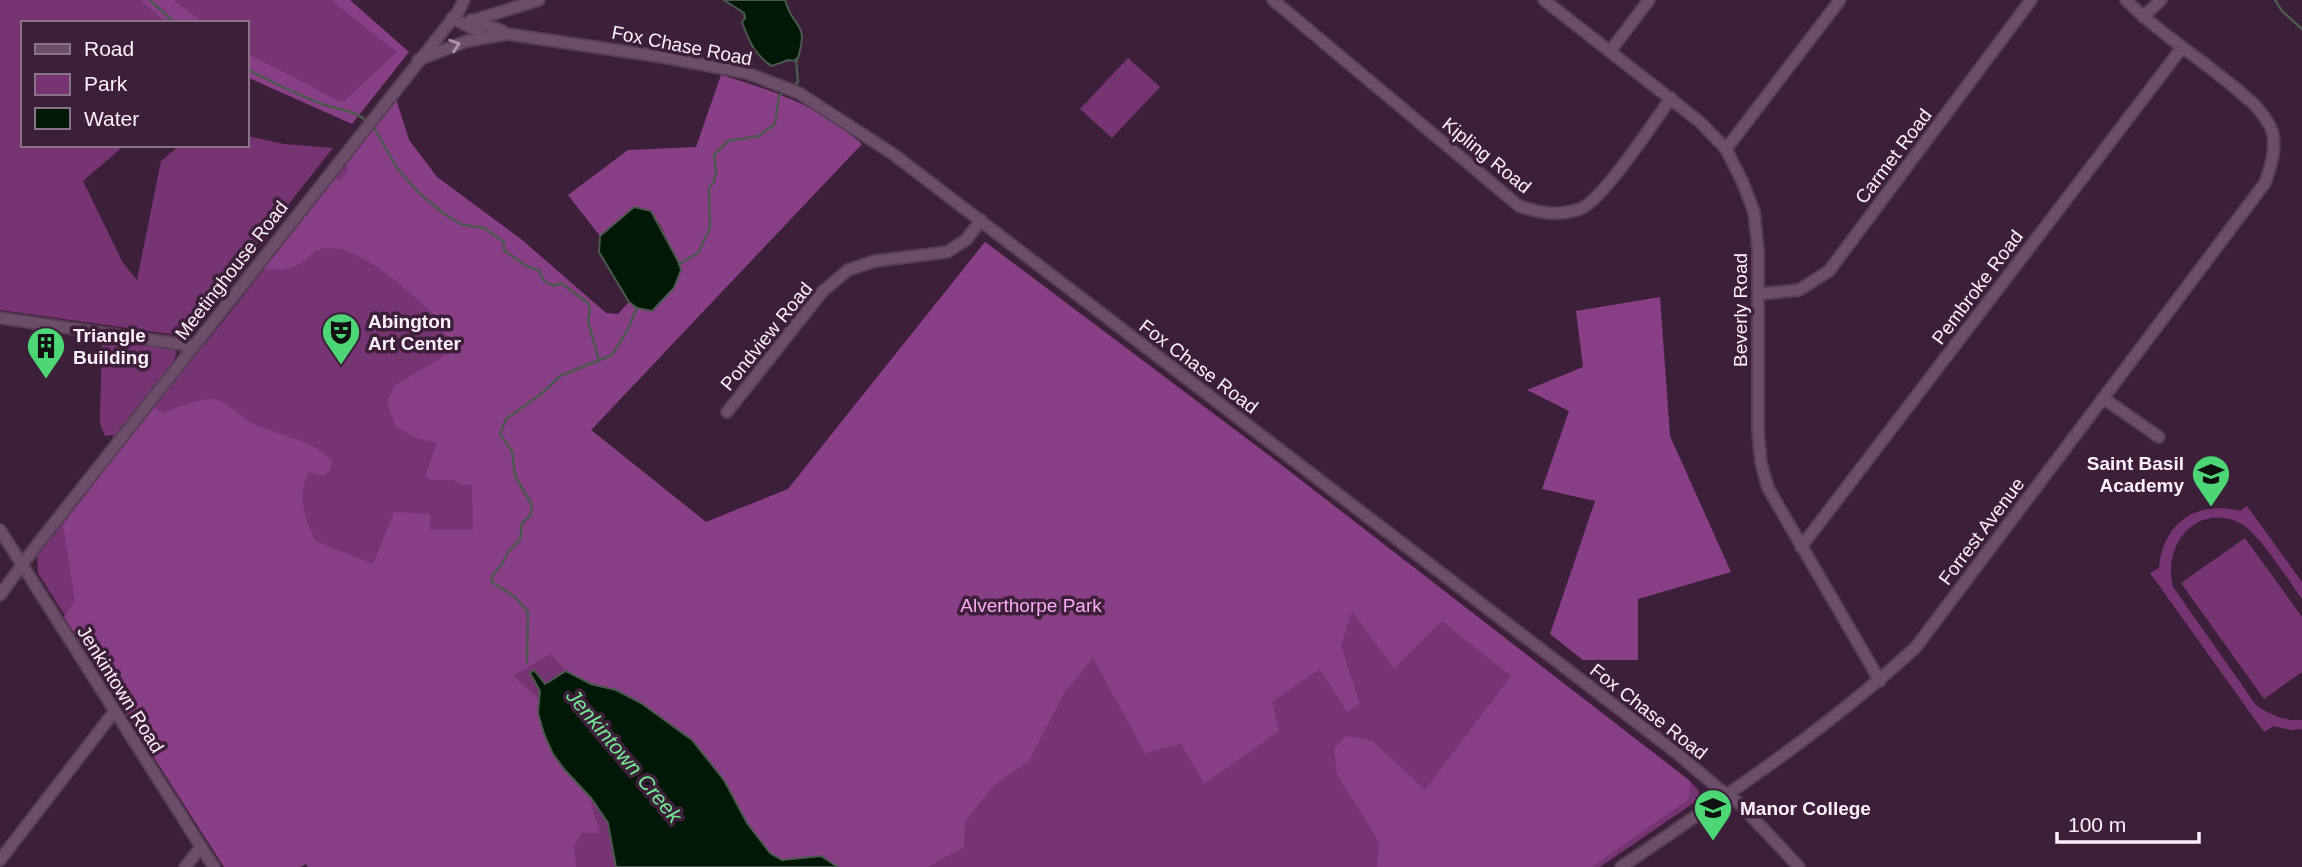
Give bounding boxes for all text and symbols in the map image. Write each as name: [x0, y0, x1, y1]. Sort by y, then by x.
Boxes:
legend: [21, 21, 248, 147]
street label: Fox Chase Road: [610, 22, 754, 69]
text: Road: [84, 37, 134, 60]
one-way arrow: [448, 39, 460, 53]
text: Park: [84, 72, 128, 95]
street label: Carmet Road: [1851, 105, 1936, 208]
text: Water: [84, 107, 139, 130]
street label: Kipling Road: [1438, 113, 1535, 197]
street label: Meetinghouse Road: [171, 197, 292, 344]
street label: Pembroke Road: [1928, 226, 2027, 348]
street label: Beverly Road: [1730, 253, 1751, 367]
street label: Pondview Road: [716, 278, 816, 395]
theatre icon: Abington Art Center: [320, 311, 362, 366]
place label: Abington Art Center: [368, 311, 462, 354]
street label: Fox Chase Road: [1135, 315, 1262, 418]
building icon: Triangle Building: [25, 325, 67, 380]
place label: Triangle Building: [73, 325, 149, 368]
place label: Saint Basil Academy: [2087, 453, 2184, 496]
school or university icon: Saint Basil Academy: [2190, 453, 2232, 508]
street label: Forrest Avenue: [1934, 474, 2028, 589]
park label: Alverthorpe Park: [960, 595, 1102, 616]
street label: Jenkintown Road: [73, 622, 168, 757]
street label: Fox Chase Road: [1586, 659, 1711, 764]
water label: Jenkintown Creek: [561, 684, 688, 828]
school or university icon: Manor College: [1692, 787, 1734, 842]
place label: Manor College: [1740, 798, 1871, 819]
scale bar: [2057, 800, 2199, 844]
text: 100 m: [2068, 813, 2126, 836]

